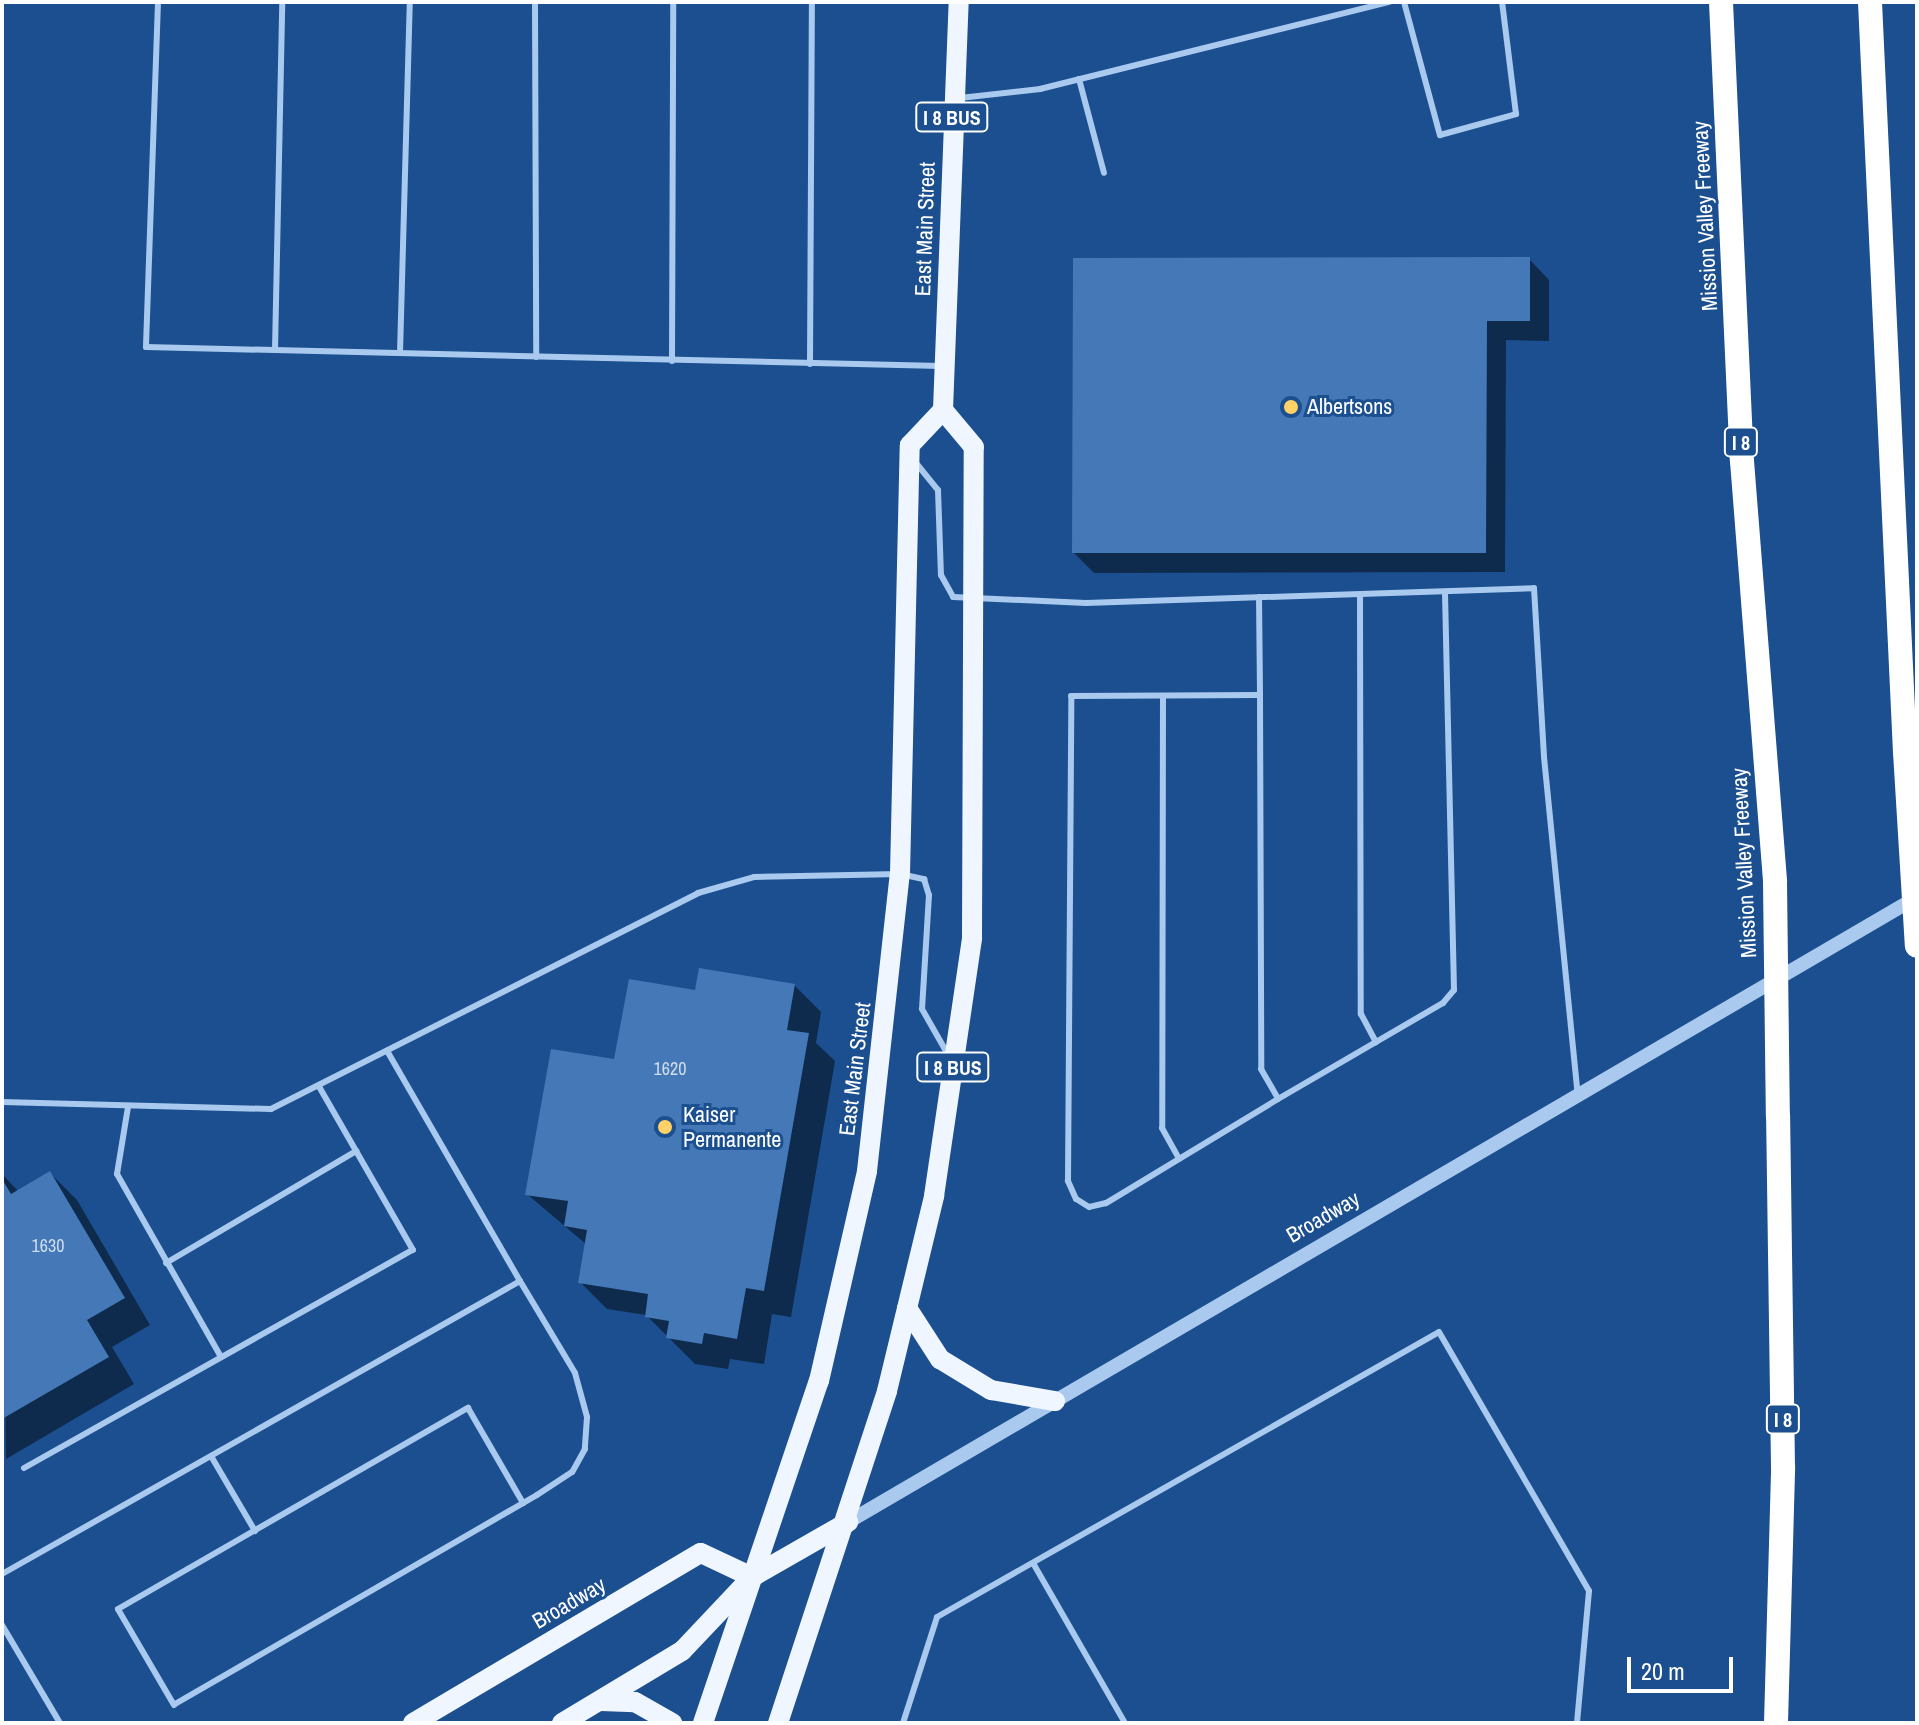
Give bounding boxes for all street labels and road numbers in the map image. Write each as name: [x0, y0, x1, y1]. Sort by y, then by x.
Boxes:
road number: I 8 BUS: [914, 101, 990, 133]
street label: Mission Valley Freeway: [1687, 120, 1723, 312]
street label: East Main Street: [909, 161, 941, 297]
road number: I 8: [1723, 426, 1759, 458]
street label: Mission Valley Freeway: [1726, 767, 1762, 959]
street label: East Main Street: [834, 1001, 876, 1137]
road number: I 8 BUS: [915, 1051, 991, 1083]
street label: Broadway: [1282, 1186, 1364, 1248]
road number: I 8: [1765, 1403, 1801, 1435]
street label: Broadway: [528, 1572, 610, 1634]

